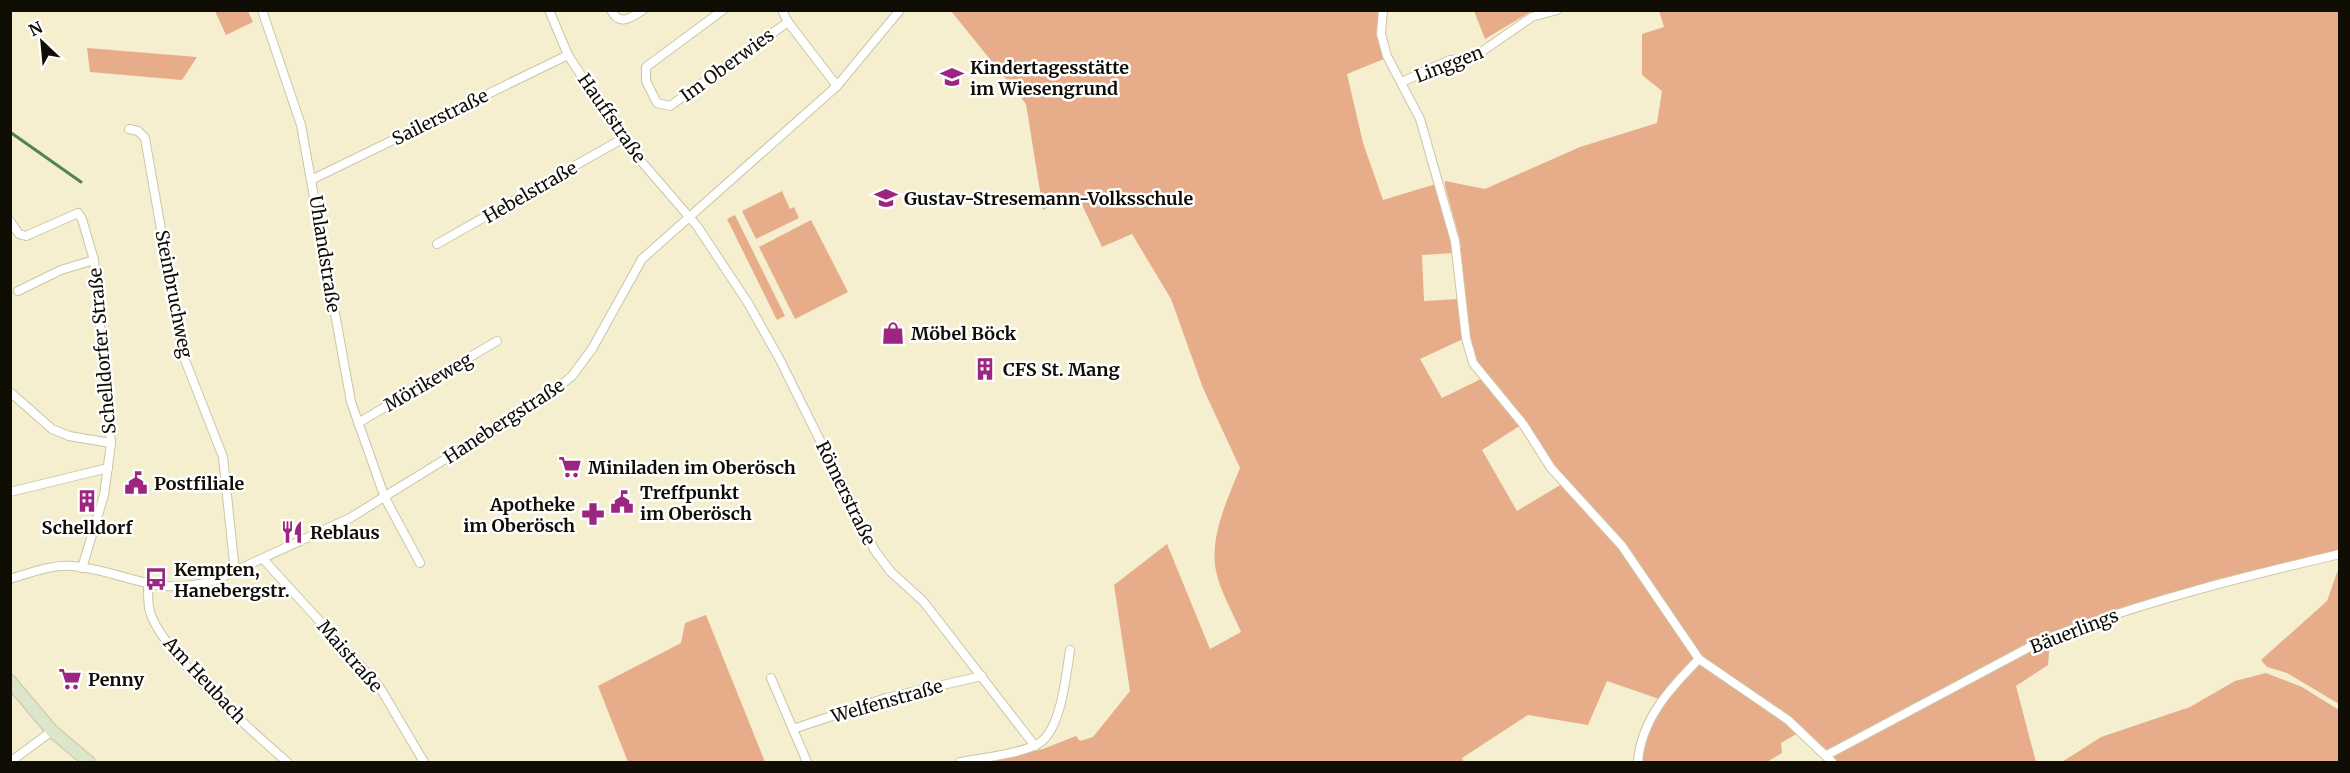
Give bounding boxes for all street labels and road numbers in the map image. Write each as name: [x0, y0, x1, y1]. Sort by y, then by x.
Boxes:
street label: Im Oberwies: [676, 23, 779, 107]
street label: Linggen: [1411, 40, 1487, 88]
street label: Hauffstraße: [573, 69, 651, 167]
street label: Sailerstraße: [388, 84, 492, 150]
street label: Hebelstraße: [479, 156, 581, 228]
street label: Uhlandstraße: [304, 194, 346, 314]
street label: Steinbruchweg: [150, 228, 198, 360]
street label: Schelldorfer Straße: [83, 267, 121, 435]
street label: Mörikeweg: [380, 347, 476, 416]
street label: Hanebergstraße: [439, 373, 569, 469]
street label: Römerstraße: [811, 437, 881, 549]
street label: Bäuerlings: [2026, 604, 2122, 658]
street label: Maistraße: [312, 615, 388, 697]
street label: Am Heubach: [158, 631, 251, 728]
street label: Welfenstraße: [828, 674, 945, 728]

